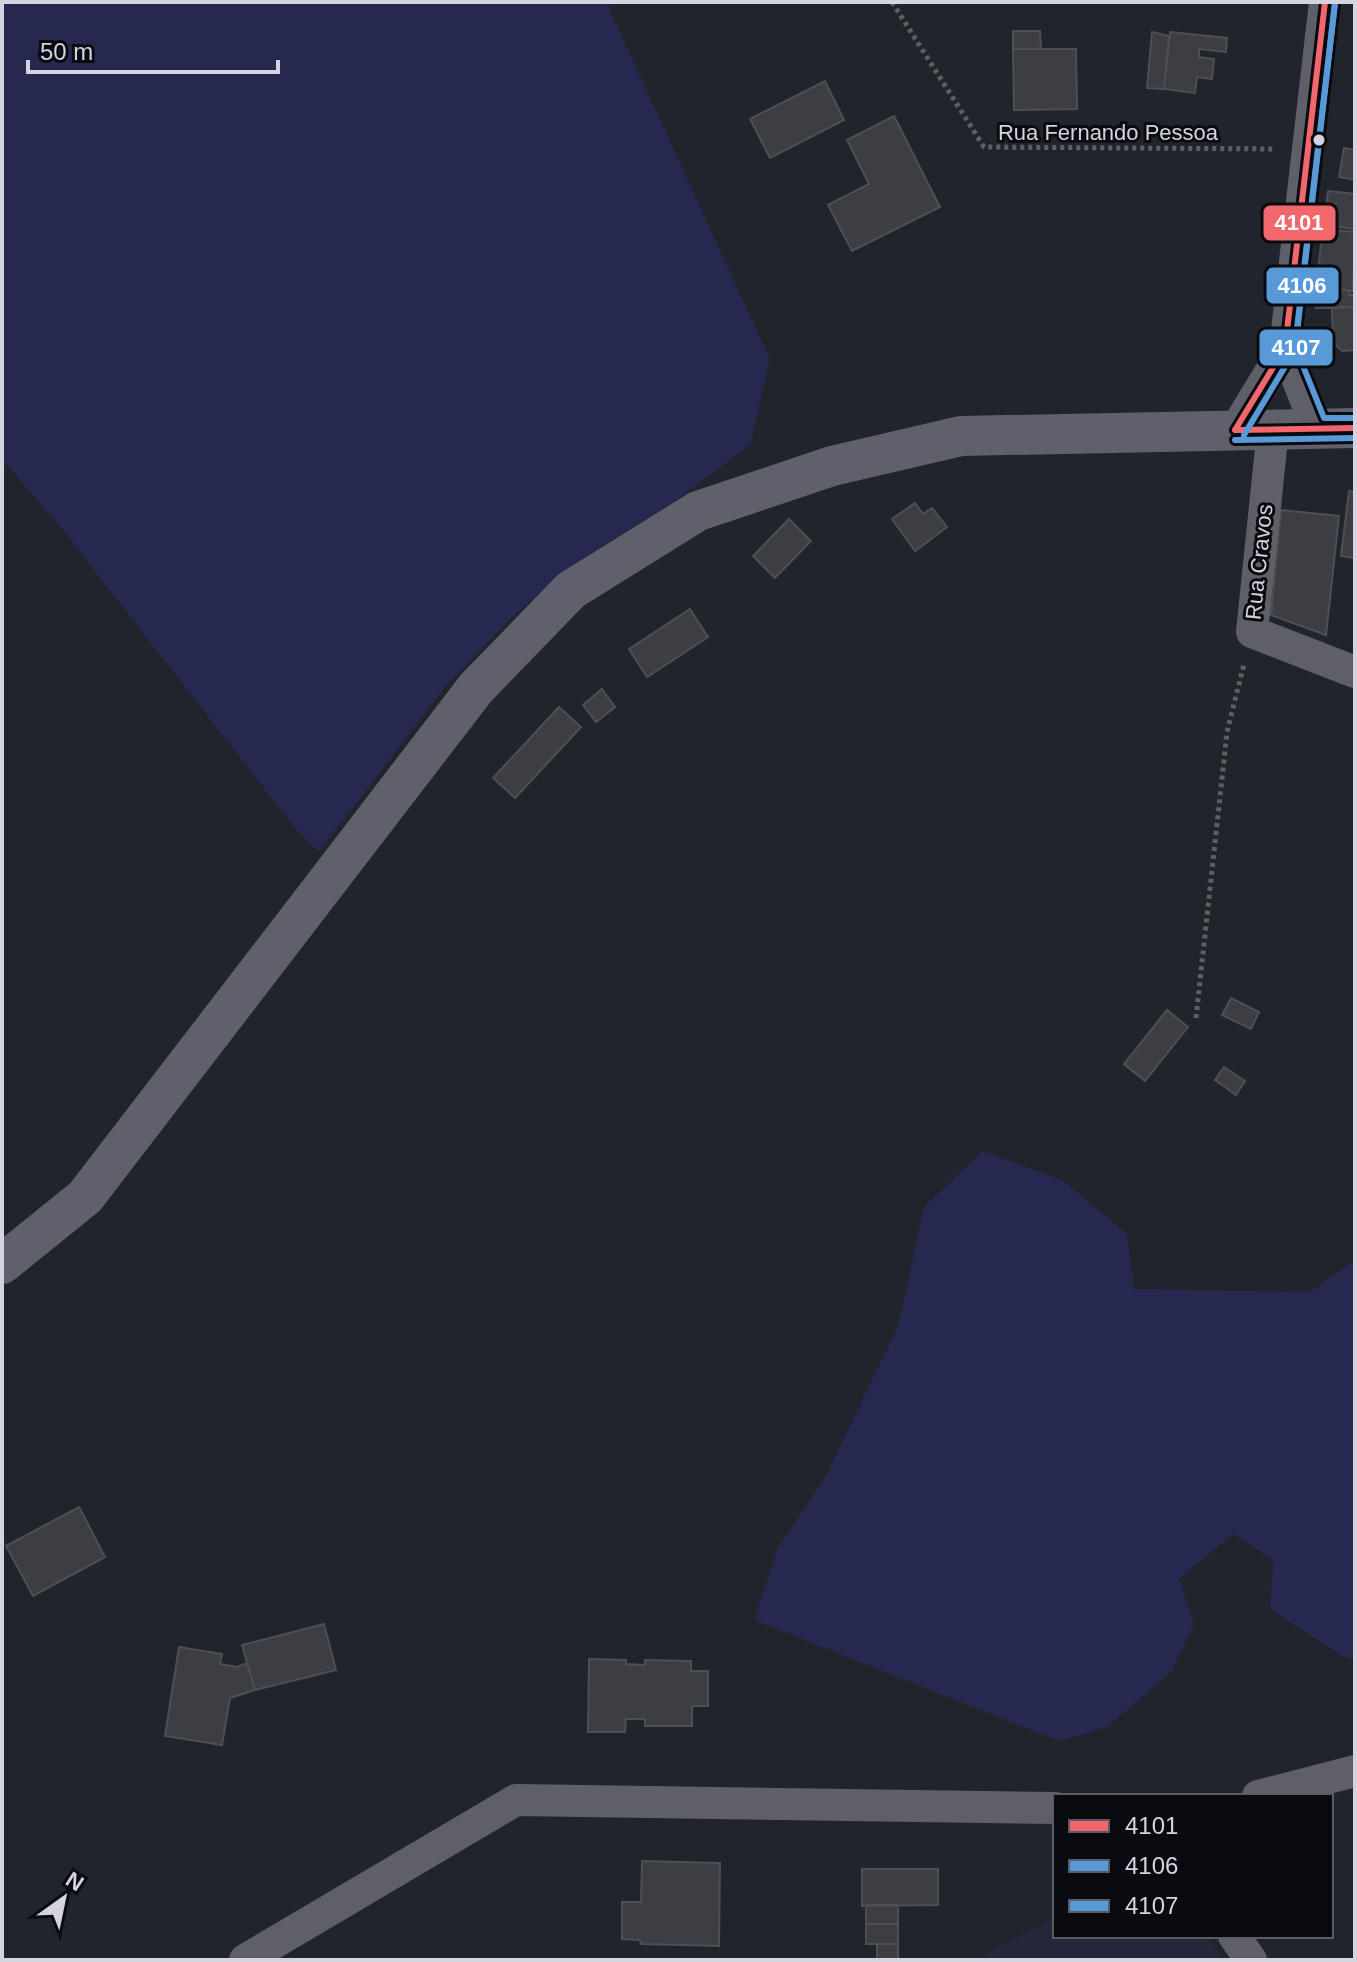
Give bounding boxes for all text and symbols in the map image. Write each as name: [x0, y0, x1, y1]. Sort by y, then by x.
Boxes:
scale bar: [28, 24, 278, 74]
text: 50 m: [40, 38, 93, 65]
street label: Rua Fernando Pessoa: [998, 120, 1219, 145]
unlabelled marker: [1311, 132, 1327, 148]
line badge: 4101: [1262, 204, 1337, 242]
text: 4101: [1275, 210, 1323, 235]
line badge: 4106: [1265, 266, 1340, 305]
text: 4106: [1278, 273, 1326, 298]
line badge: 4107: [1258, 328, 1334, 367]
text: 4107: [1272, 335, 1320, 360]
street label: Rua Cravos: [1240, 503, 1278, 621]
legend: [1053, 1794, 1333, 1938]
text: 4101: [1125, 1812, 1178, 1839]
text: 4106: [1125, 1852, 1178, 1879]
north arrow: [24, 1858, 104, 1938]
text: N: [61, 1867, 88, 1896]
text: 4107: [1125, 1892, 1178, 1919]

